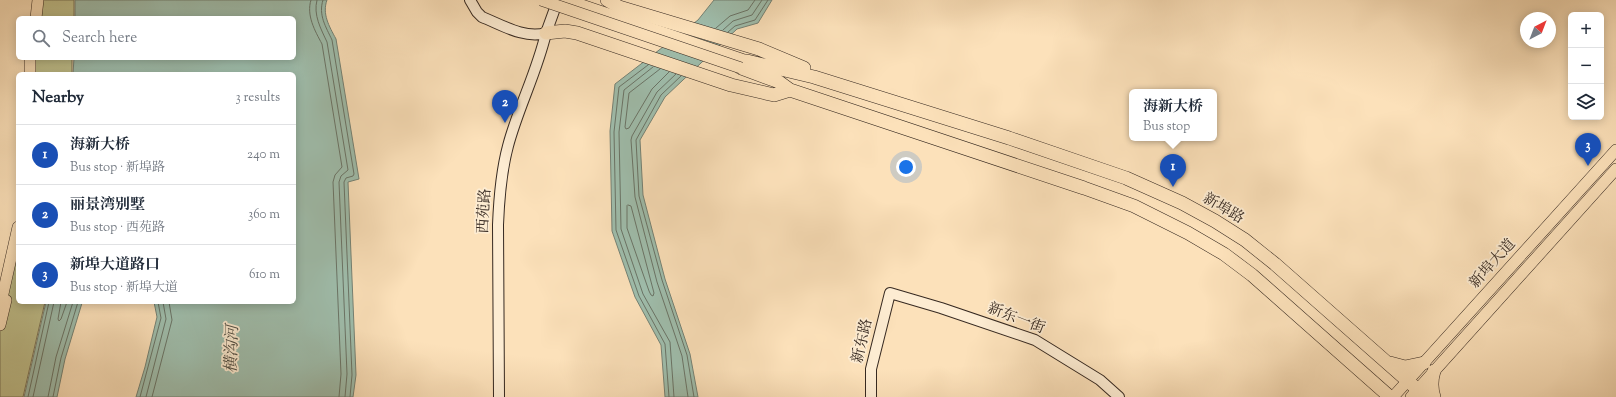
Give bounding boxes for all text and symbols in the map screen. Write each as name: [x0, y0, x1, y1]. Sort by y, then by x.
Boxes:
north arrow: [1520, 12, 1556, 48]
map controls: [1568, 12, 1604, 120]
button: +: [1568, 12, 1604, 48]
search box: [16, 16, 296, 60]
icon: search: [30, 27, 52, 49]
text: Search here: [62, 28, 137, 49]
button: −: [1568, 48, 1604, 84]
button: layers: [1568, 84, 1604, 120]
text: Nearby: [32, 86, 84, 110]
text: 3 results: [235, 89, 280, 107]
popup: [1129, 89, 1217, 141]
pin: 2: [492, 90, 518, 123]
text: 海新大桥: [1143, 97, 1203, 118]
text: Bus stop: [1143, 118, 1190, 136]
pin: 3: [1575, 133, 1601, 166]
text: 海新大桥: [70, 135, 130, 156]
text: 1: [43, 146, 47, 164]
text: 240 m: [247, 146, 280, 164]
pin: 1: [1160, 154, 1186, 187]
your location: [896, 157, 916, 177]
text: Bus stop · 新埠路: [70, 159, 165, 177]
street label: 西苑路: [473, 188, 497, 234]
street label: 新埠路: [1198, 188, 1248, 230]
text: 丽景湾别墅: [70, 195, 145, 216]
text: 2: [42, 206, 48, 224]
text: 360 m: [248, 206, 280, 224]
text: Bus stop · 西苑路: [70, 219, 165, 237]
street label: 新埠大道: [1465, 235, 1521, 293]
text: 新埠大道路口: [70, 255, 160, 276]
text: 3: [42, 266, 48, 284]
text: 610 m: [249, 266, 280, 284]
text: Bus stop · 新埠大道: [70, 279, 178, 297]
street label: 新东一街: [984, 298, 1048, 340]
street label: 新东路: [848, 317, 878, 365]
water label: 横沟河: [221, 322, 245, 373]

